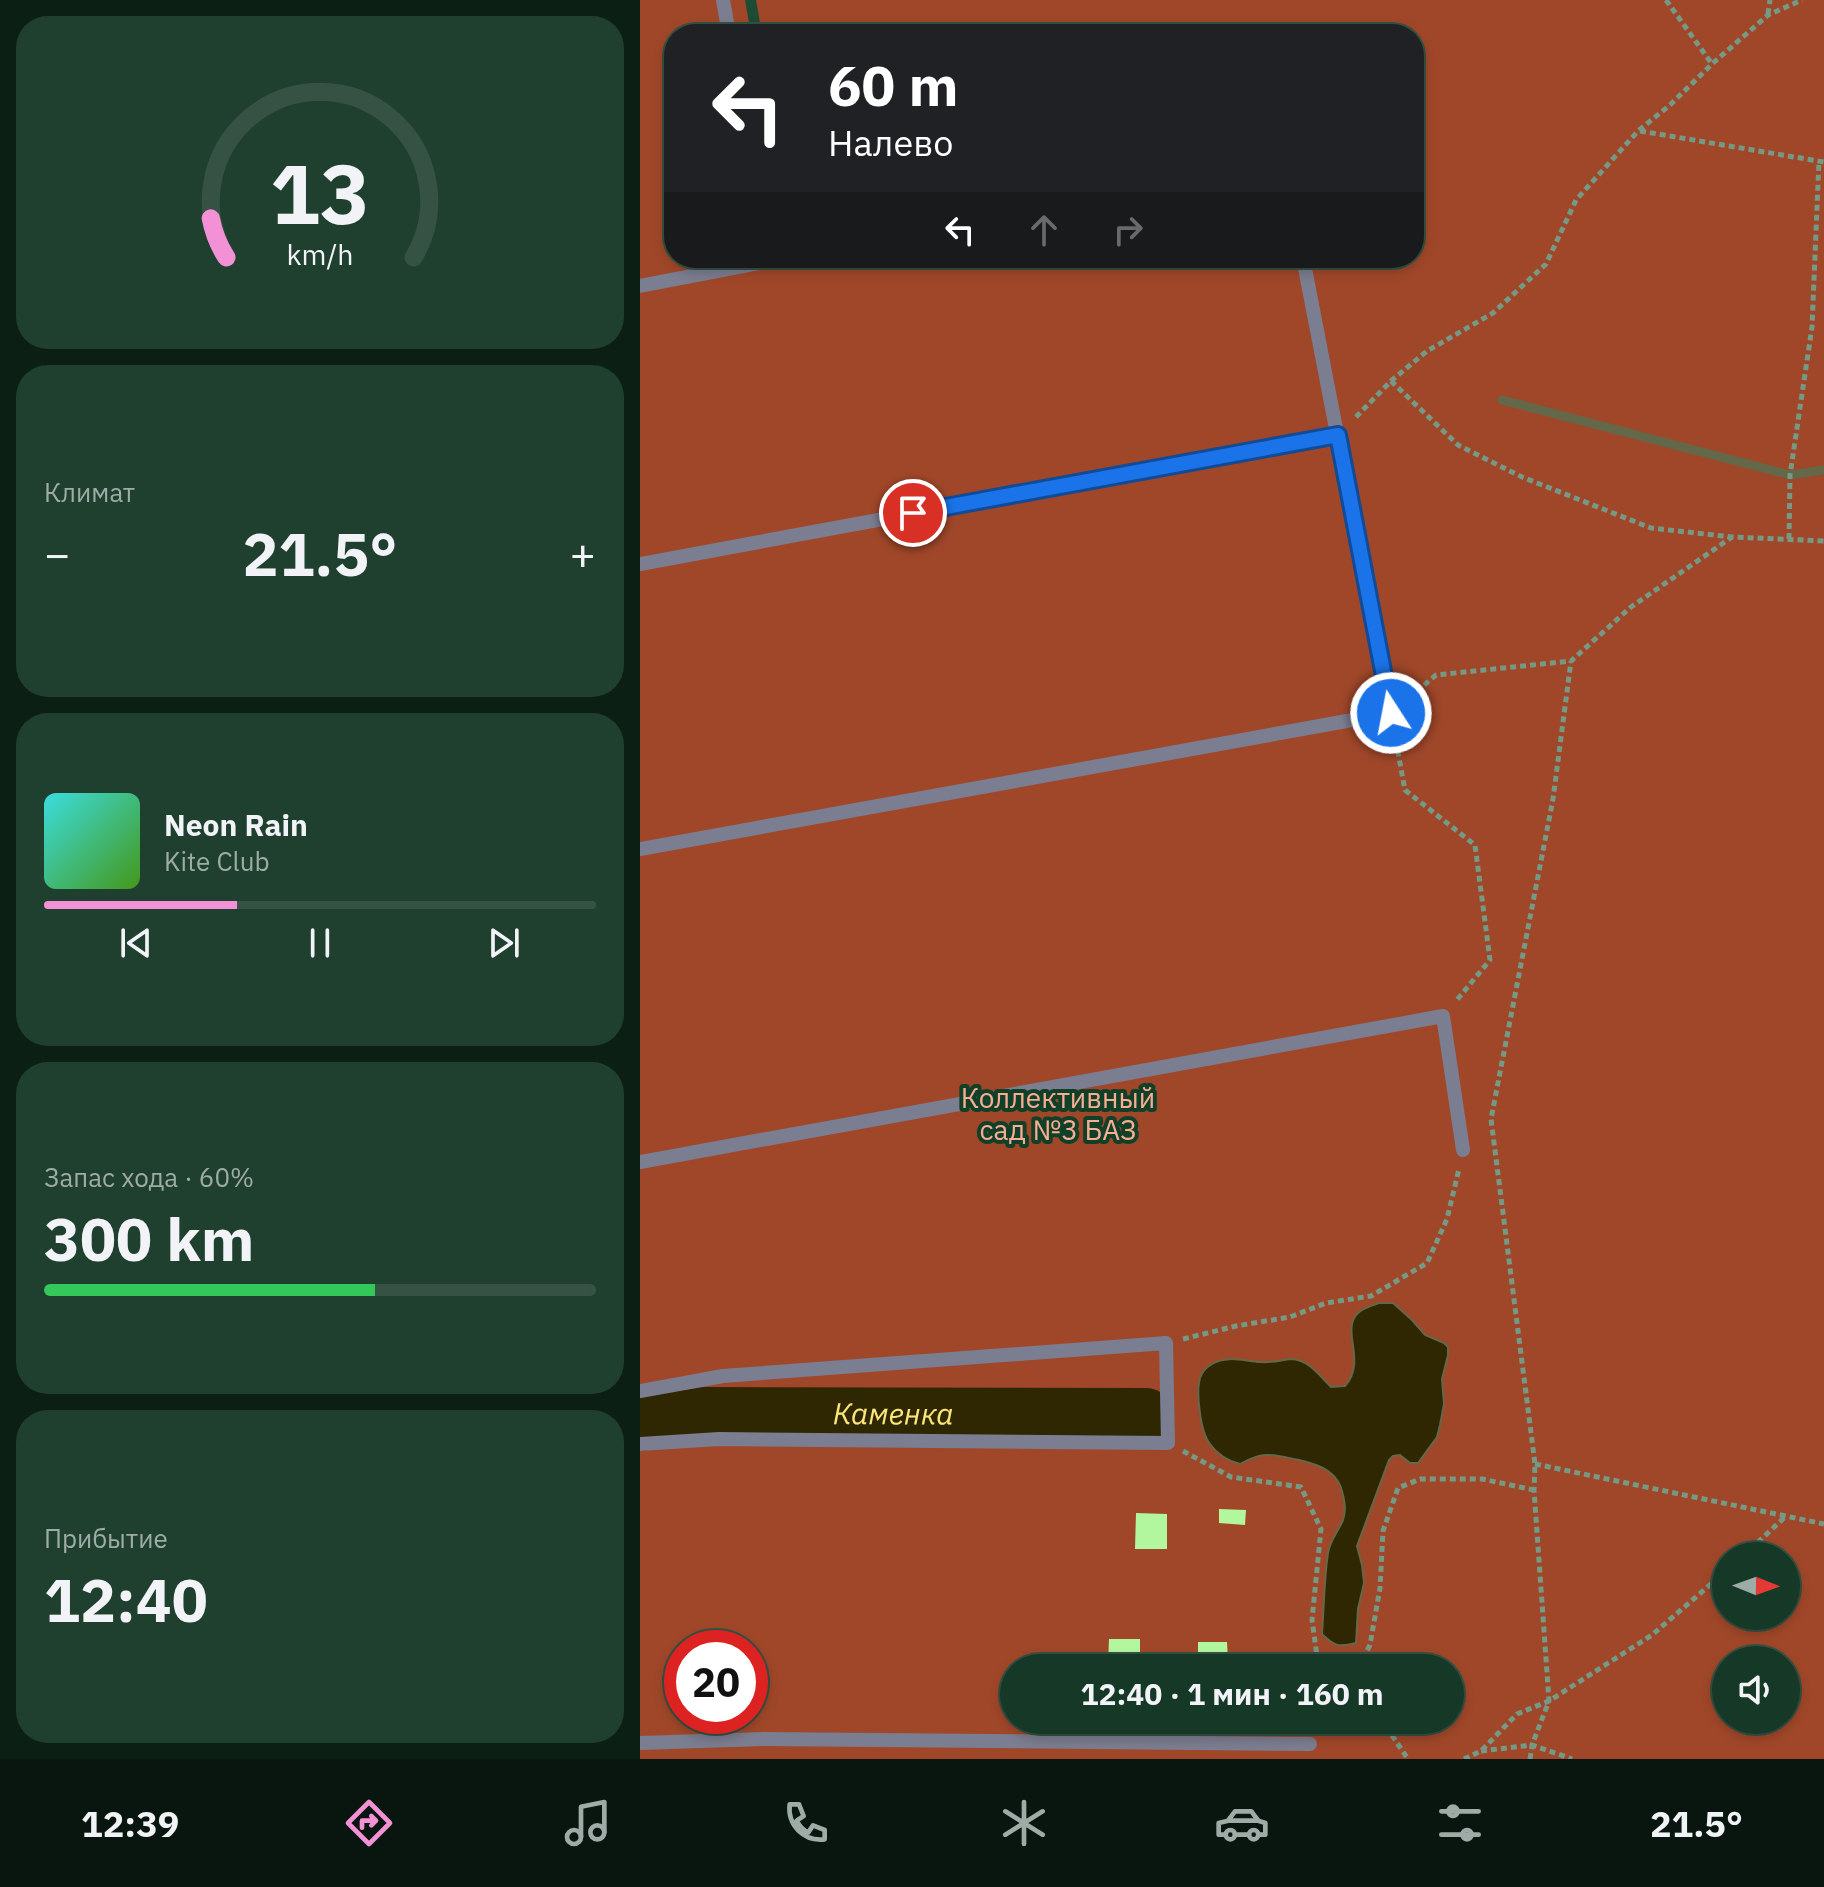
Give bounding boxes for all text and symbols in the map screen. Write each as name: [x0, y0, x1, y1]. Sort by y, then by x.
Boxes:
text: 60 m: [828, 49, 958, 121]
icon: left: [696, 56, 800, 160]
text: Налево: [828, 119, 953, 166]
text: 13: [270, 139, 370, 247]
icon: left: [938, 208, 982, 252]
icon: ahead: [1022, 208, 1066, 252]
icon: right: [1106, 208, 1150, 252]
text: km/h: [286, 236, 354, 273]
text: Климат: [44, 475, 135, 509]
pin: [879, 479, 947, 547]
icon: arrive: [891, 491, 935, 535]
text: 21.5°: [243, 514, 397, 593]
text: −: [44, 525, 70, 582]
text: +: [570, 525, 596, 582]
position arrow: [1349, 671, 1433, 755]
text: Neon Rain: [164, 805, 308, 844]
text: Kite Club: [164, 844, 269, 878]
icon: previous: [114, 921, 158, 965]
icon: pause: [298, 921, 342, 965]
icon: next: [482, 921, 526, 965]
park label: Коллективный сад №3 БАЗ: [961, 1079, 1155, 1148]
text: Запас хода · 60%: [44, 1160, 254, 1194]
text: 300 km: [44, 1199, 254, 1278]
water label: Каменка: [833, 1393, 954, 1433]
text: Прибытие: [44, 1521, 168, 1555]
north arrow: [1712, 1542, 1800, 1630]
map controls: [1712, 1542, 1800, 1734]
text: 12:40: [44, 1560, 208, 1639]
speed limit sign: 20: [664, 1630, 768, 1734]
button: sound: [1712, 1646, 1800, 1734]
text: 12:40 · 1 мин · 160 m: [1080, 1674, 1384, 1713]
icon: directions: [341, 1795, 397, 1851]
icon: music: [560, 1795, 616, 1851]
icon: phone: [778, 1795, 834, 1851]
icon: climate: [996, 1795, 1052, 1851]
icon: car: [1214, 1795, 1270, 1851]
icon: filters: [1432, 1795, 1488, 1851]
text: 12:39: [81, 1800, 179, 1847]
text: 21.5°: [1650, 1800, 1743, 1847]

